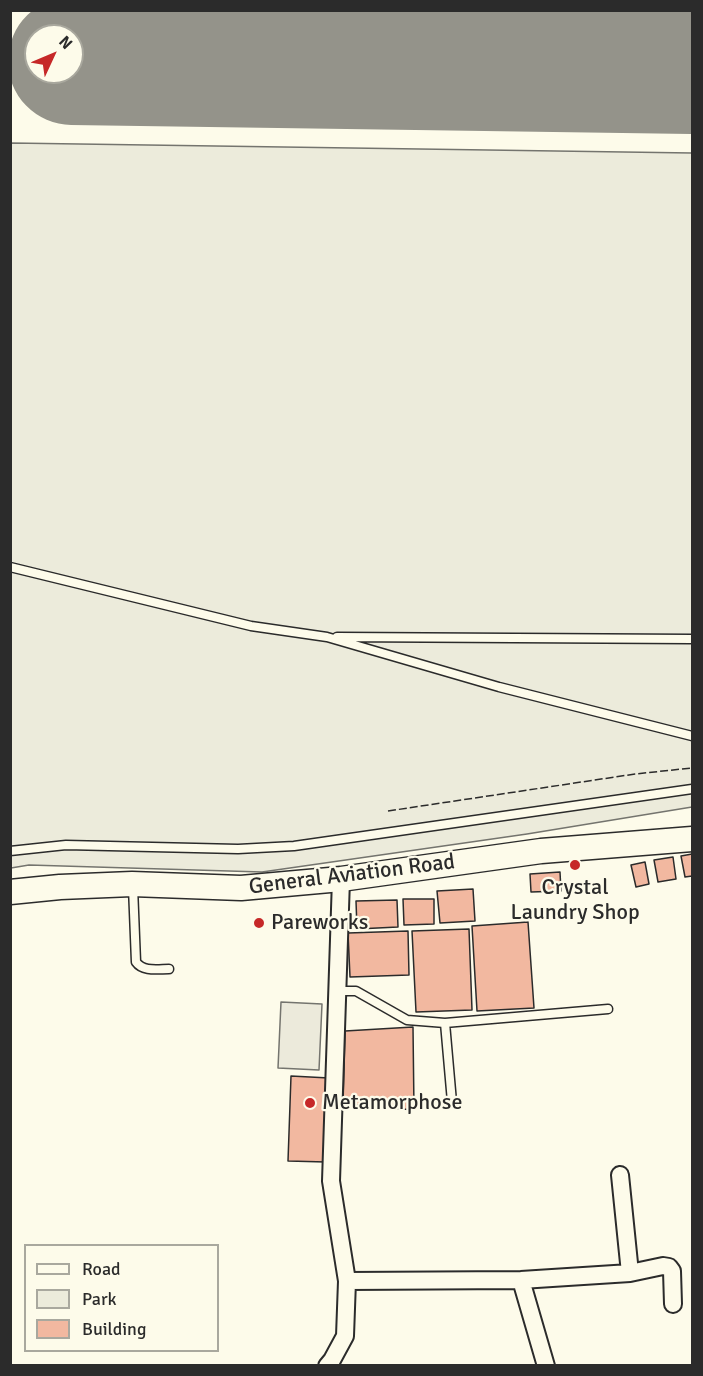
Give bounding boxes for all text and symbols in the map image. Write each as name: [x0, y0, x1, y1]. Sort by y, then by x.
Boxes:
north arrow: [24, 24, 84, 84]
text: N: [54, 32, 77, 54]
street label: General Aviation Road: [247, 849, 457, 901]
marker: Crystal Laundry Shop: [568, 858, 582, 872]
place label: Crystal Laundry Shop: [510, 875, 640, 926]
place label: Pareworks: [271, 910, 368, 936]
marker: Pareworks: [252, 916, 266, 930]
place label: Metamorphose: [322, 1090, 462, 1116]
marker: Metamorphose: [303, 1096, 317, 1110]
legend: [24, 1244, 219, 1352]
text: Road: [82, 1258, 121, 1280]
text: Park: [82, 1288, 117, 1310]
text: Building: [82, 1318, 146, 1340]

